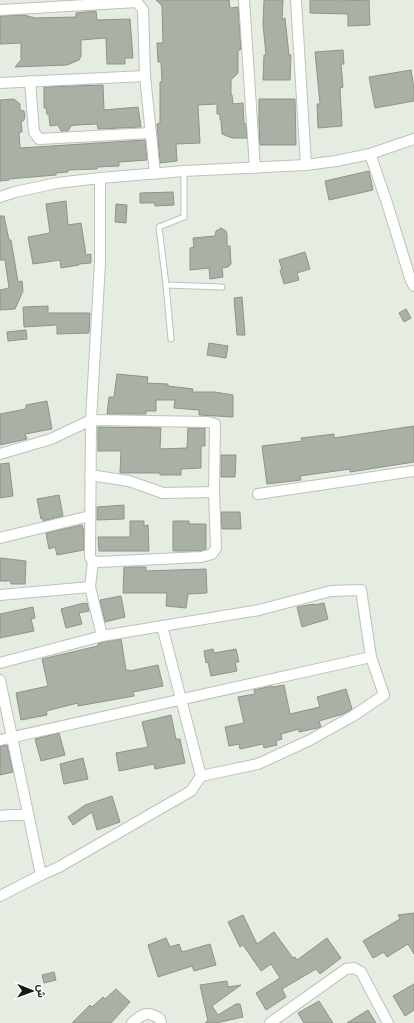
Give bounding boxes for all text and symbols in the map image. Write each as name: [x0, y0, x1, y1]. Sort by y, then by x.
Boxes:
north arrow: [12, 971, 52, 1011]
text: ش: [35, 984, 48, 998]

